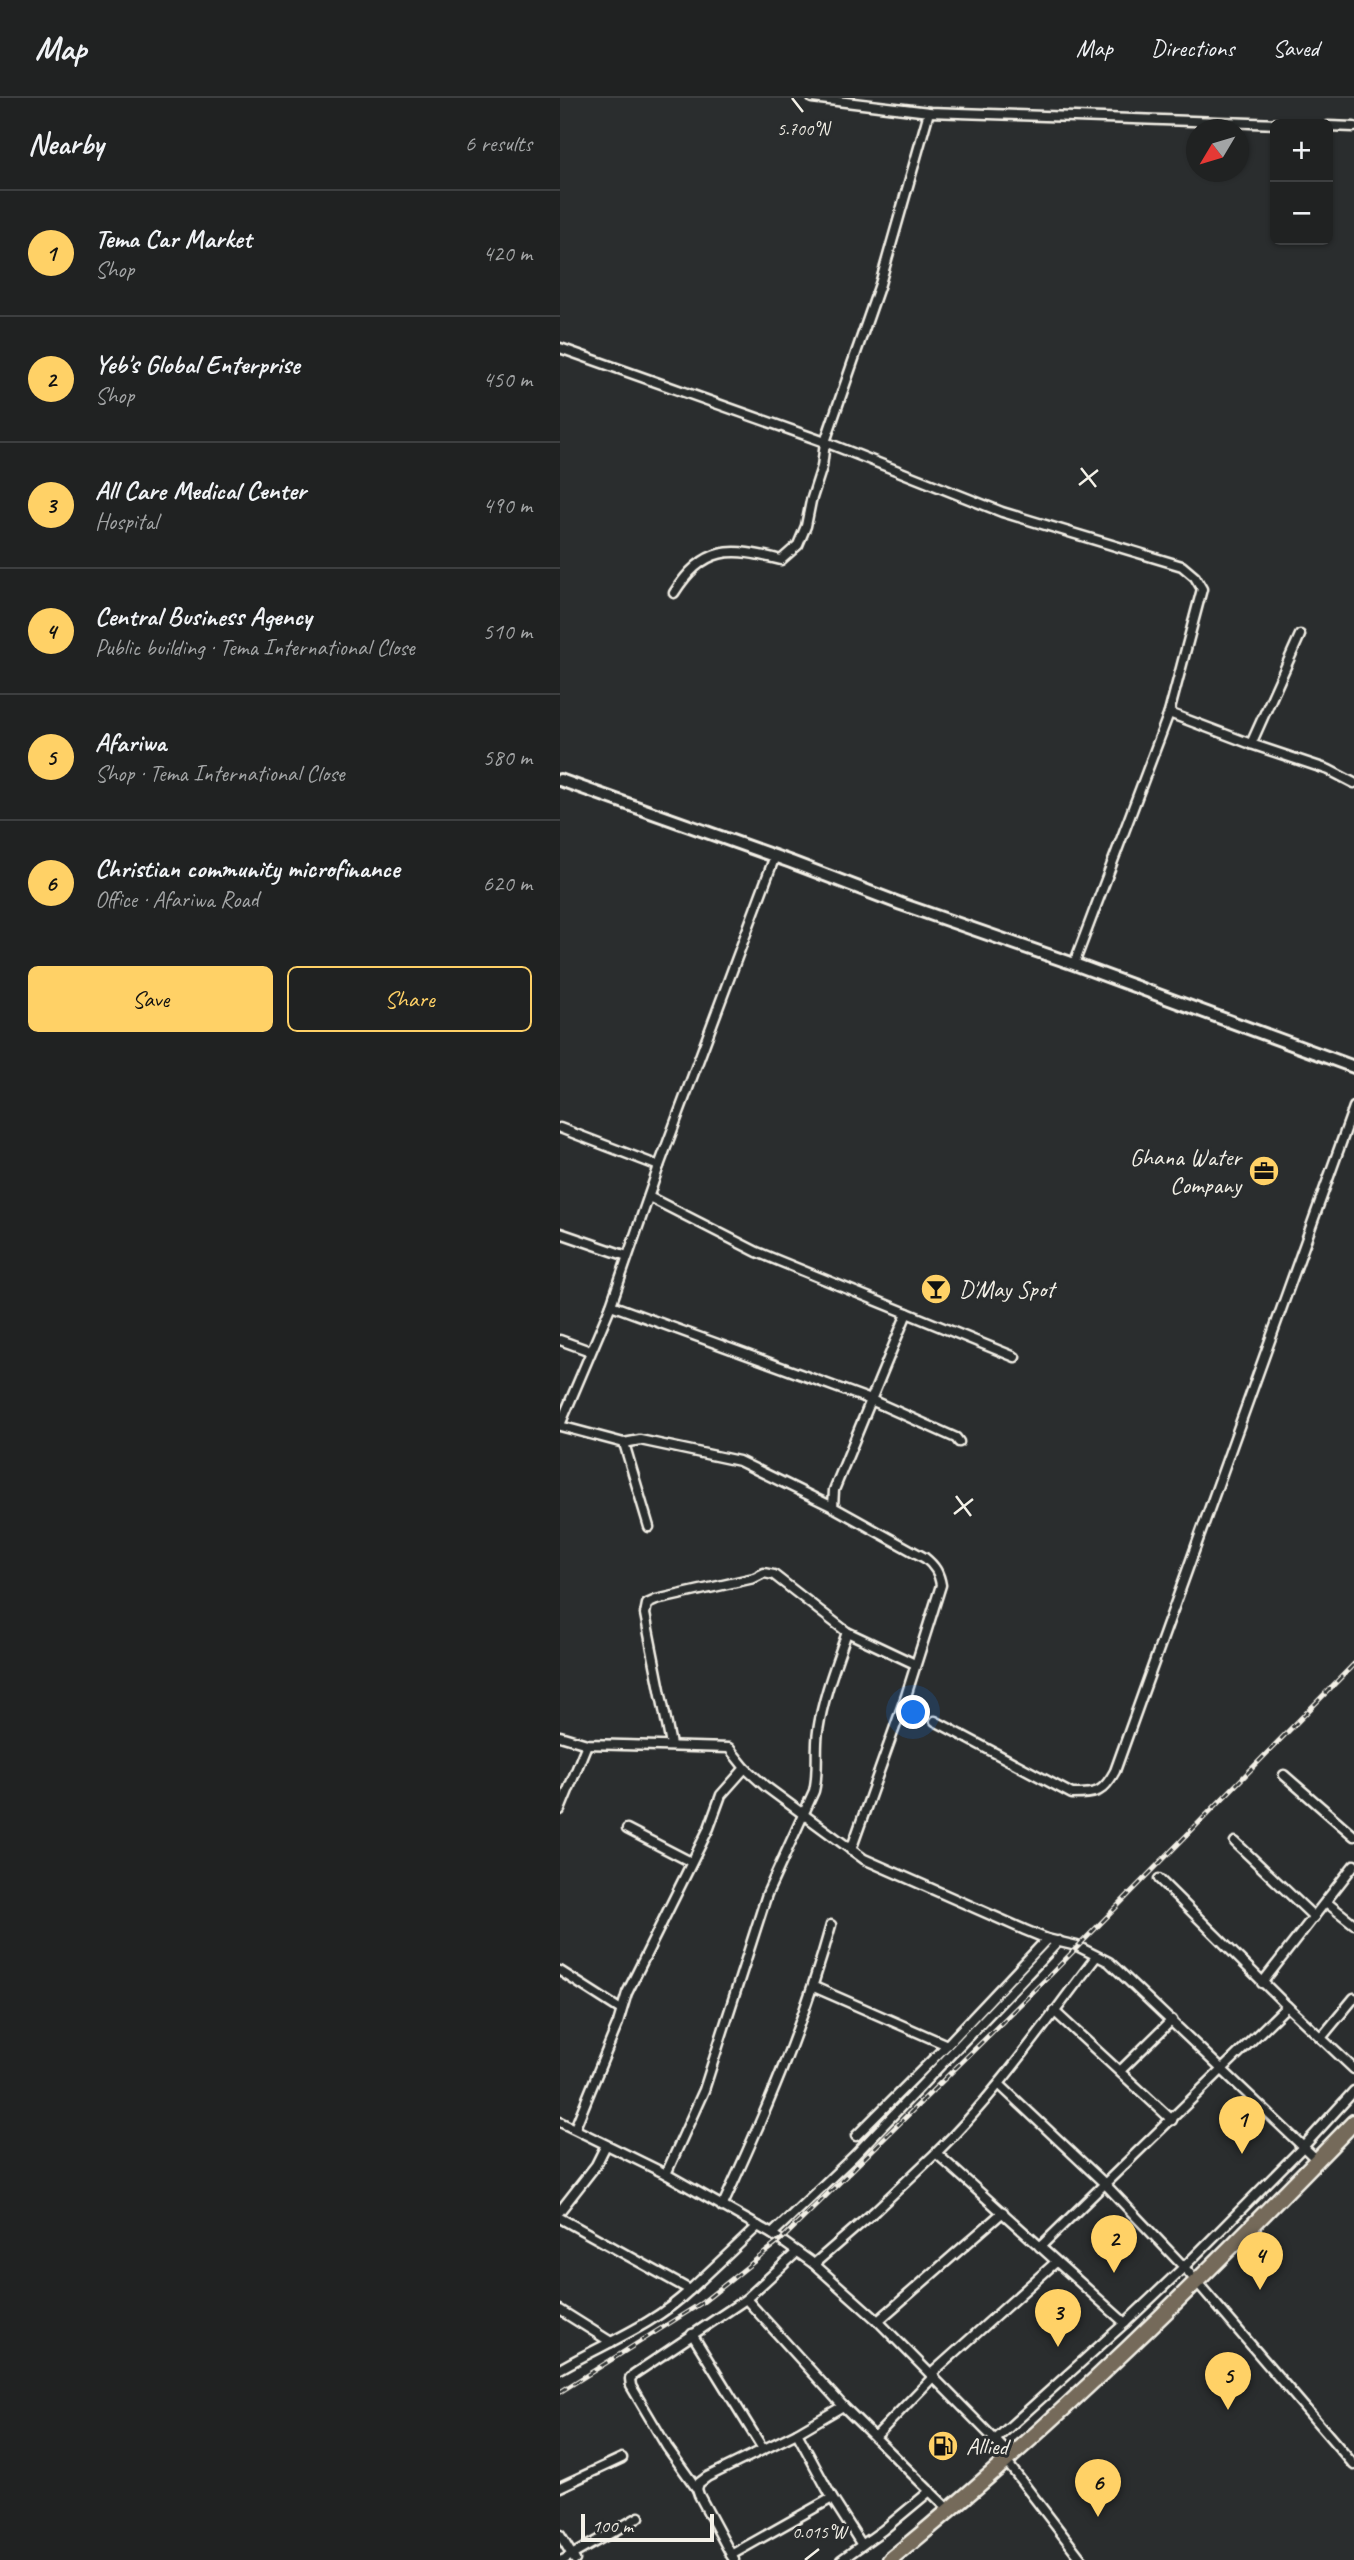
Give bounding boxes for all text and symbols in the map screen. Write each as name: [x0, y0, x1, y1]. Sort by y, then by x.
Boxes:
text: Map: [35, 27, 86, 69]
text: Map: [1076, 33, 1113, 63]
text: Directions: [1151, 33, 1234, 63]
text: Saved: [1272, 33, 1319, 63]
text: 5.700°N: [777, 118, 832, 140]
north arrow: [1186, 119, 1249, 182]
map controls: [1270, 119, 1333, 245]
button: +: [1270, 119, 1333, 182]
text: Nearby: [28, 125, 104, 163]
text: 6 results: [465, 129, 532, 158]
button: −: [1270, 182, 1333, 245]
text: Tema Car Market: [95, 222, 251, 255]
text: 1: [46, 239, 56, 268]
text: 420 m: [483, 239, 532, 268]
text: Shop: [95, 255, 134, 284]
text: Yeb's Global Enterprise: [95, 348, 300, 381]
text: 2: [46, 365, 56, 394]
text: 450 m: [483, 365, 532, 394]
text: Shop: [95, 381, 134, 410]
text: All Care Medical Center: [95, 474, 306, 507]
text: 3: [46, 491, 56, 520]
text: 490 m: [483, 491, 532, 520]
text: Hospital: [95, 507, 158, 536]
text: Central Business Agency: [95, 600, 312, 633]
text: 4: [46, 617, 56, 646]
text: 510 m: [483, 617, 532, 646]
text: Public building · Tema International Close: [95, 633, 415, 662]
text: Afariwa: [95, 726, 166, 759]
text: 5: [46, 743, 56, 772]
text: 580 m: [483, 743, 532, 772]
text: Shop · Tema International Close: [95, 759, 345, 788]
text: Christian community microfinance: [95, 852, 399, 885]
text: 6: [46, 869, 56, 898]
text: 620 m: [483, 869, 532, 898]
text: Office · Afariwa Road: [95, 885, 259, 914]
button: Save: [28, 966, 273, 1032]
button: Share: [287, 966, 532, 1032]
place label: Ghana Water Company: [1130, 1142, 1243, 1200]
office icon: Ghana Water Company: [1247, 1154, 1281, 1188]
bar icon: D'May Spot: [919, 1272, 953, 1306]
place label: D'May Spot: [959, 1274, 1057, 1304]
your location: [896, 1695, 930, 1729]
pin: 1: [1219, 2096, 1265, 2154]
pin: 2: [1091, 2215, 1137, 2273]
pin: 4: [1237, 2232, 1283, 2290]
pin: 3: [1035, 2289, 1081, 2347]
pin: 5: [1205, 2352, 1251, 2410]
fuel station icon: Allied: [926, 2429, 960, 2463]
place label: Allied: [966, 2431, 1011, 2461]
pin: 6: [1075, 2459, 1121, 2517]
scale bar: [581, 2511, 714, 2543]
text: 100 m: [592, 2514, 633, 2538]
text: 0.015°W: [792, 2521, 849, 2543]

